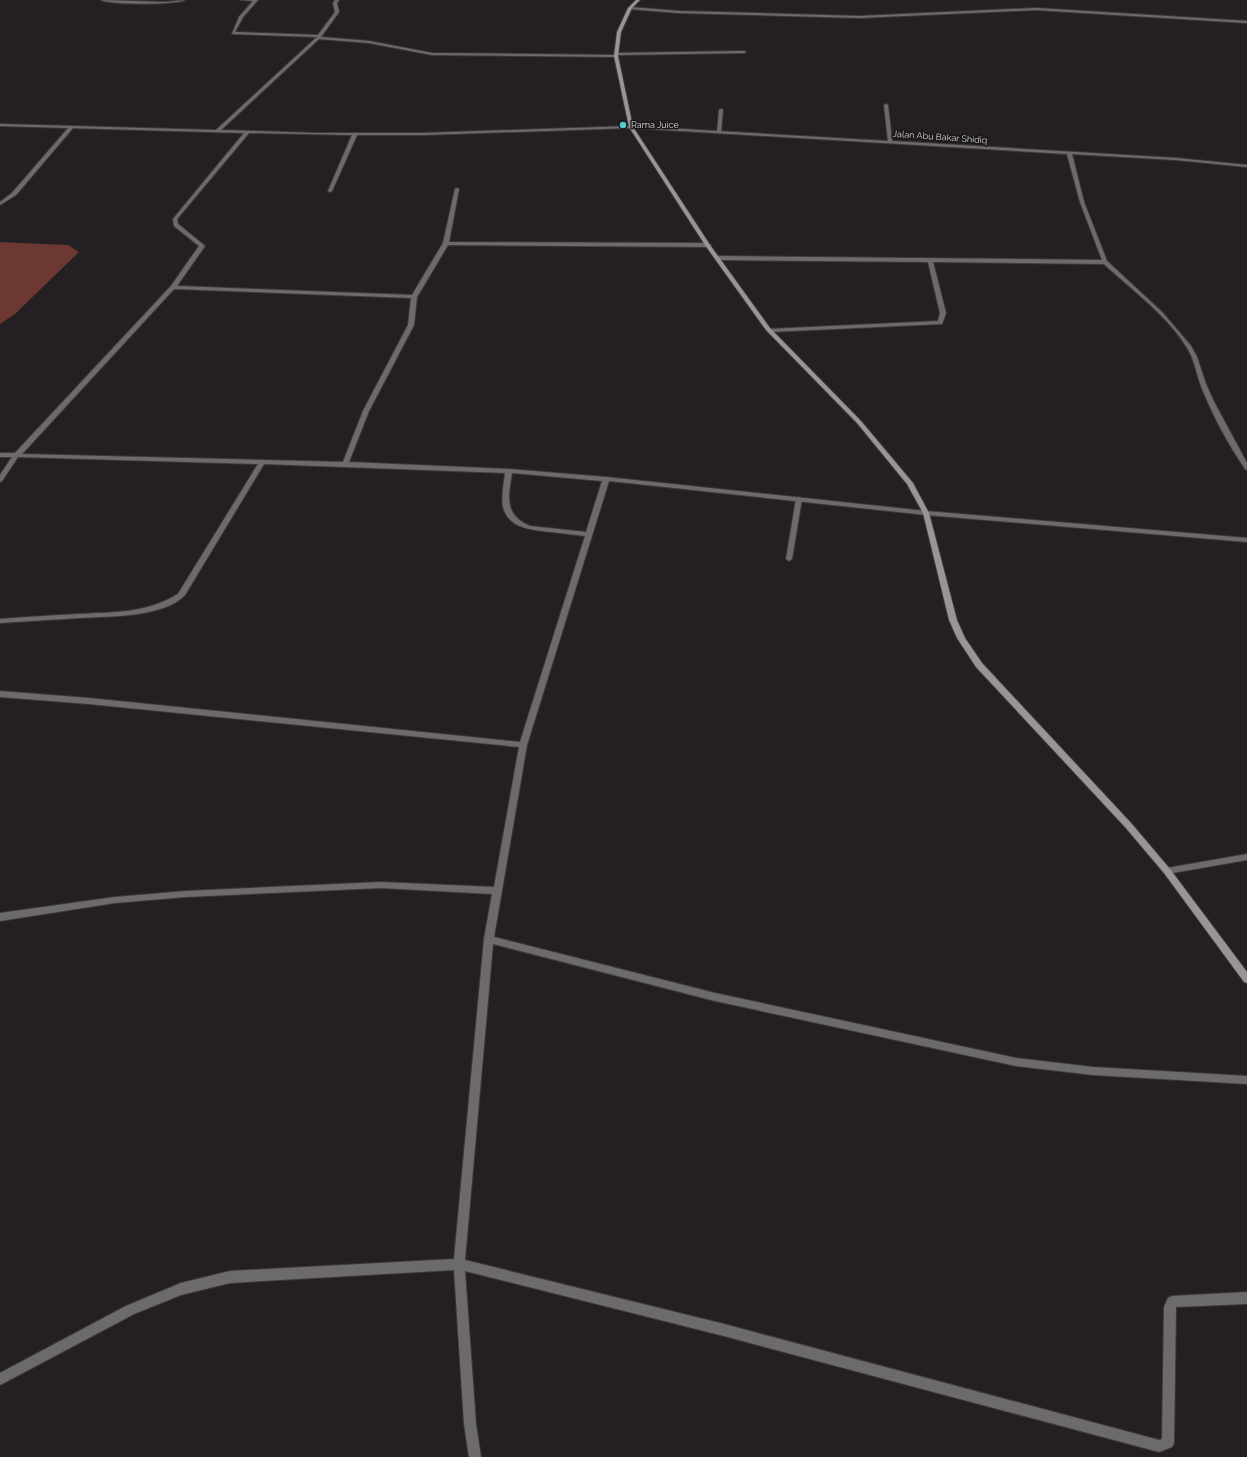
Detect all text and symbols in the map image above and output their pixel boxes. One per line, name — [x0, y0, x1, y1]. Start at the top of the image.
marker: Rama Juice — [618, 120, 628, 130]
place label: Rama Juice — [631, 120, 679, 130]
street label: Jalan Abu Bakar Shidiq — [892, 129, 988, 145]

